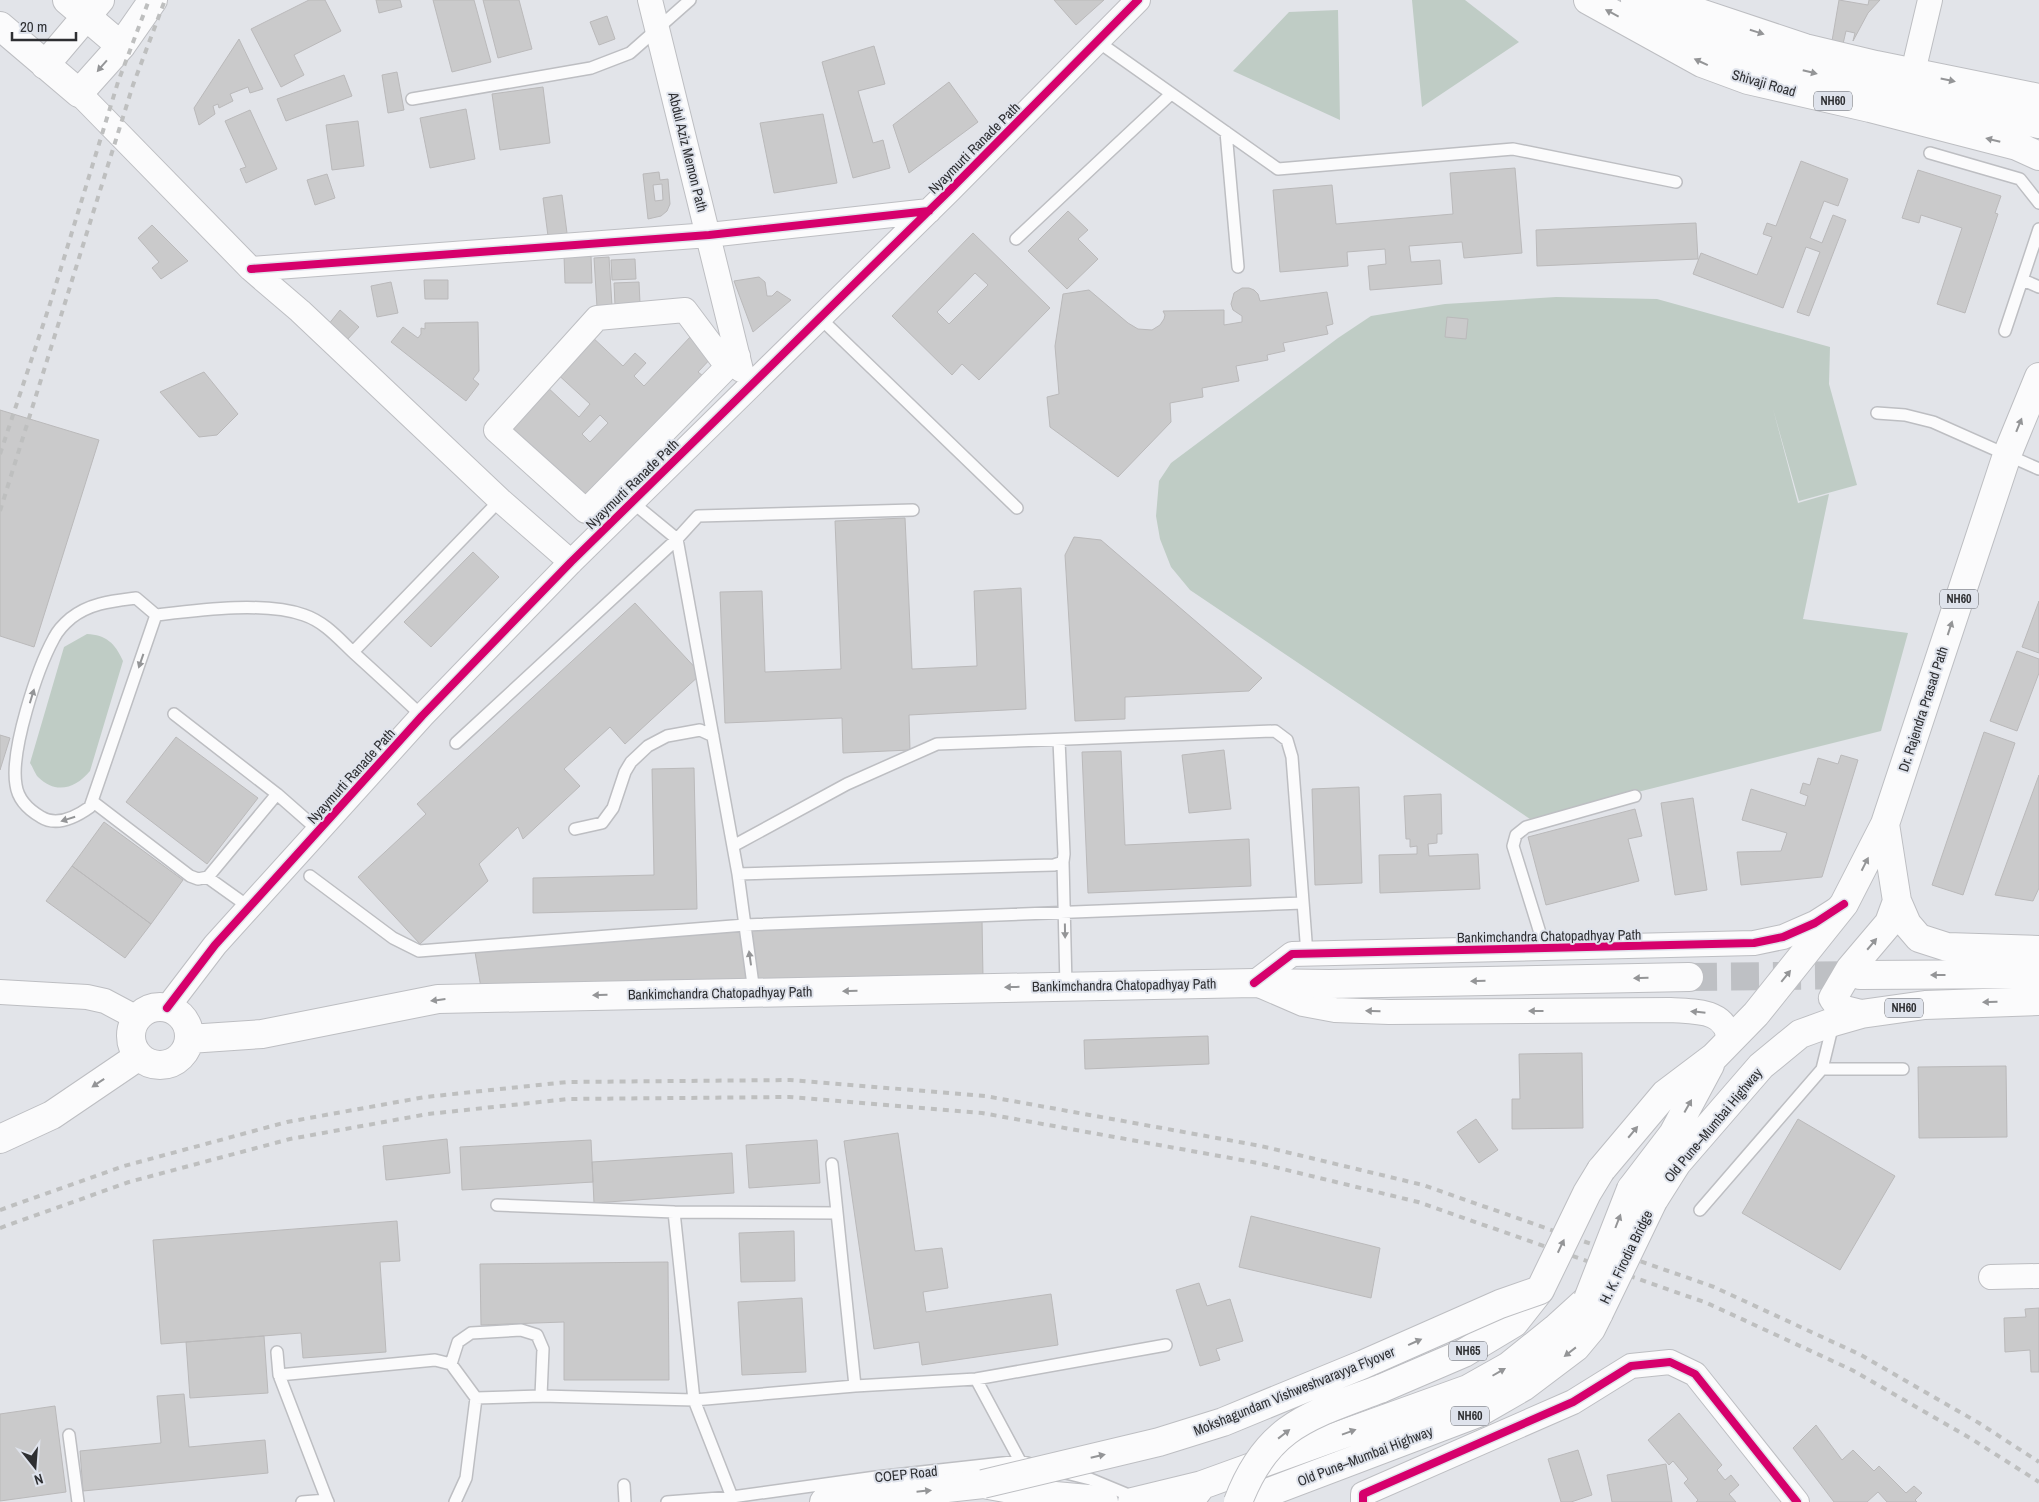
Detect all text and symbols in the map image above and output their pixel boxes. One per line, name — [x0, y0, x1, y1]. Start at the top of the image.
one-way arrow — [1605, 9, 1619, 17]
scale bar — [12, 10, 76, 42]
text: 20 m — [20, 16, 47, 37]
one-way arrow — [1749, 29, 1764, 37]
one-way arrow — [1694, 58, 1708, 66]
one-way arrow — [97, 60, 108, 73]
street label: Shivaji Road — [1730, 65, 1798, 101]
one-way arrow — [1802, 68, 1817, 76]
one-way arrow — [1941, 76, 1957, 84]
street label: Abdul Aziz Memon Path — [664, 89, 712, 214]
road number: NH60 — [1814, 92, 1852, 110]
street label: Nyaymurti Ranade Path — [924, 98, 1024, 198]
one-way arrow — [1985, 136, 2000, 144]
one-way arrow — [2016, 417, 2024, 432]
street label: Nyaymurti Ranade Path — [582, 435, 682, 533]
road number: NH60 — [1940, 590, 1978, 608]
one-way arrow — [1946, 620, 1954, 635]
street label: Dr. Rajendra Prasad Path — [1894, 644, 1952, 774]
one-way arrow — [136, 654, 144, 669]
one-way arrow — [29, 688, 37, 703]
street label: Nyaymurti Ranade Path — [303, 724, 399, 828]
one-way arrow — [60, 815, 75, 823]
one-way arrow — [1861, 857, 1869, 871]
one-way arrow — [1061, 923, 1069, 939]
street label: Bankimchandra Chatopadhyay Path — [1457, 925, 1641, 947]
one-way arrow — [1866, 937, 1877, 950]
one-way arrow — [745, 950, 753, 966]
one-way arrow — [1781, 970, 1792, 983]
one-way arrow — [1930, 971, 1946, 979]
street label: Bankimchandra Chatopadhyay Path — [1032, 974, 1216, 996]
one-way arrow — [1633, 974, 1649, 982]
one-way arrow — [1470, 977, 1486, 985]
street label: Bankimchandra Chatopadhyay Path — [628, 982, 812, 1004]
one-way arrow — [1004, 984, 1020, 992]
one-way arrow — [842, 987, 858, 995]
one-way arrow — [592, 992, 608, 1000]
one-way arrow — [429, 996, 445, 1004]
road number: NH60 — [1885, 998, 1923, 1018]
one-way arrow — [1982, 999, 1998, 1007]
one-way arrow — [1365, 1007, 1381, 1015]
one-way arrow — [1528, 1007, 1544, 1015]
one-way arrow — [1690, 1008, 1706, 1016]
street label: Old Pune–Mumbai Highway — [1660, 1064, 1766, 1186]
one-way arrow — [91, 1079, 105, 1088]
one-way arrow — [1684, 1099, 1692, 1113]
one-way arrow — [1627, 1126, 1638, 1139]
street label: H. K. Firodia Bridge — [1596, 1207, 1656, 1307]
one-way arrow — [1614, 1213, 1622, 1228]
one-way arrow — [1557, 1239, 1565, 1253]
one-way arrow — [1408, 1338, 1422, 1346]
street label: Mokshagundam Vishweshvarayya Flyover — [1191, 1342, 1397, 1440]
road number: NH65 — [1449, 1342, 1487, 1360]
one-way arrow — [1564, 1346, 1577, 1357]
one-way arrow — [1493, 1367, 1506, 1376]
road number: NH60 — [1451, 1406, 1489, 1425]
street label: Old Pune–Mumbai Highway — [1295, 1422, 1435, 1490]
one-way arrow — [1277, 1428, 1290, 1439]
one-way arrow — [1342, 1428, 1357, 1436]
north arrow — [10, 1442, 60, 1492]
one-way arrow — [1090, 1452, 1106, 1460]
street label: COEP Road — [874, 1462, 938, 1486]
text: N — [32, 1470, 45, 1489]
one-way arrow — [916, 1487, 932, 1495]

